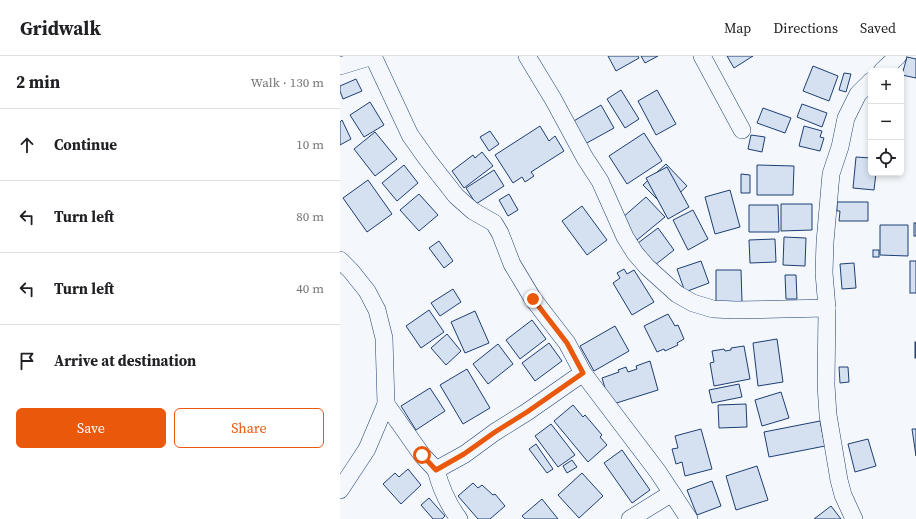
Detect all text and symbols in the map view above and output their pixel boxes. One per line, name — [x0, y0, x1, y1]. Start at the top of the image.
text: Gridwalk — [20, 15, 101, 41]
text: Map — [724, 18, 751, 38]
text: Directions — [773, 18, 838, 38]
text: Saved — [860, 18, 896, 38]
map controls — [868, 68, 904, 176]
button: + — [868, 68, 904, 104]
text: 2 min — [16, 70, 60, 94]
text: Walk · 130 m — [251, 74, 324, 91]
button: − — [868, 104, 904, 140]
icon: ahead — [16, 134, 38, 156]
text: Continue — [54, 134, 117, 155]
text: 10 m — [296, 136, 324, 153]
button: locate — [868, 140, 904, 176]
icon: left — [16, 206, 38, 228]
text: Turn left — [54, 206, 114, 227]
text: 80 m — [296, 208, 324, 225]
icon: left — [16, 278, 38, 300]
text: Turn left — [54, 278, 114, 299]
text: 40 m — [296, 280, 324, 297]
route end — [524, 290, 542, 308]
icon: arrive — [16, 350, 38, 372]
text: Arrive at destination — [54, 350, 196, 371]
button: Save — [16, 408, 166, 448]
button: Share — [174, 408, 324, 448]
route start — [413, 446, 431, 464]

